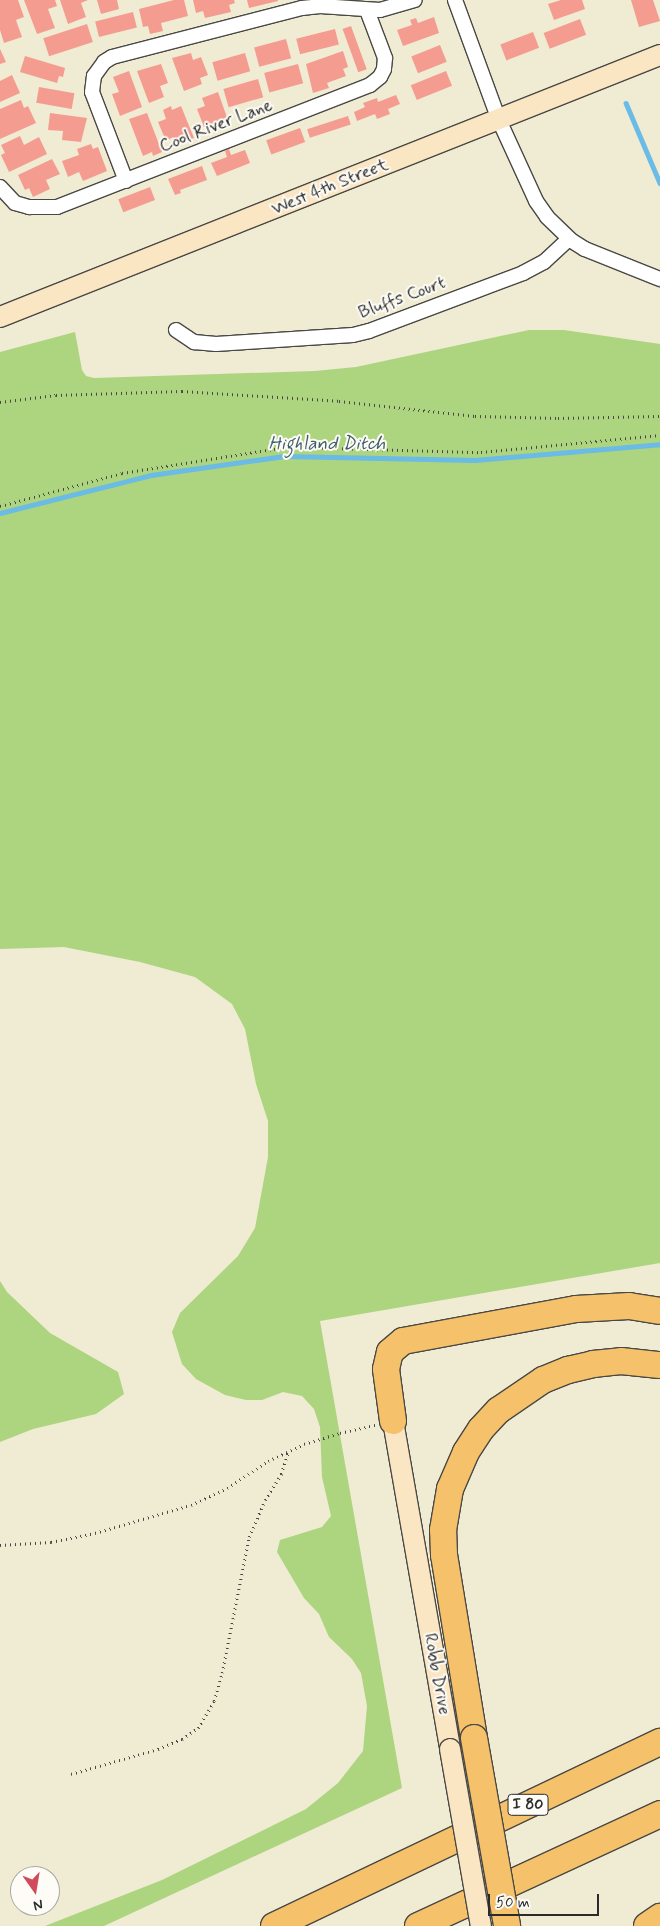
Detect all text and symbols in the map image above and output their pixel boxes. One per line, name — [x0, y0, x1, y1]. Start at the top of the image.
street label: Cool River Lane — [156, 94, 276, 158]
street label: West 4th Street — [269, 154, 391, 220]
street label: Bluffs Court — [354, 272, 450, 324]
water label: Highland Ditch — [269, 433, 385, 455]
street label: Robb Drive — [419, 1631, 455, 1717]
road number: I 80 — [507, 1792, 549, 1818]
north arrow — [10, 1866, 60, 1916]
scale bar — [490, 1884, 601, 1916]
text: 50 m — [496, 1893, 530, 1913]
text: N — [32, 1895, 45, 1914]

